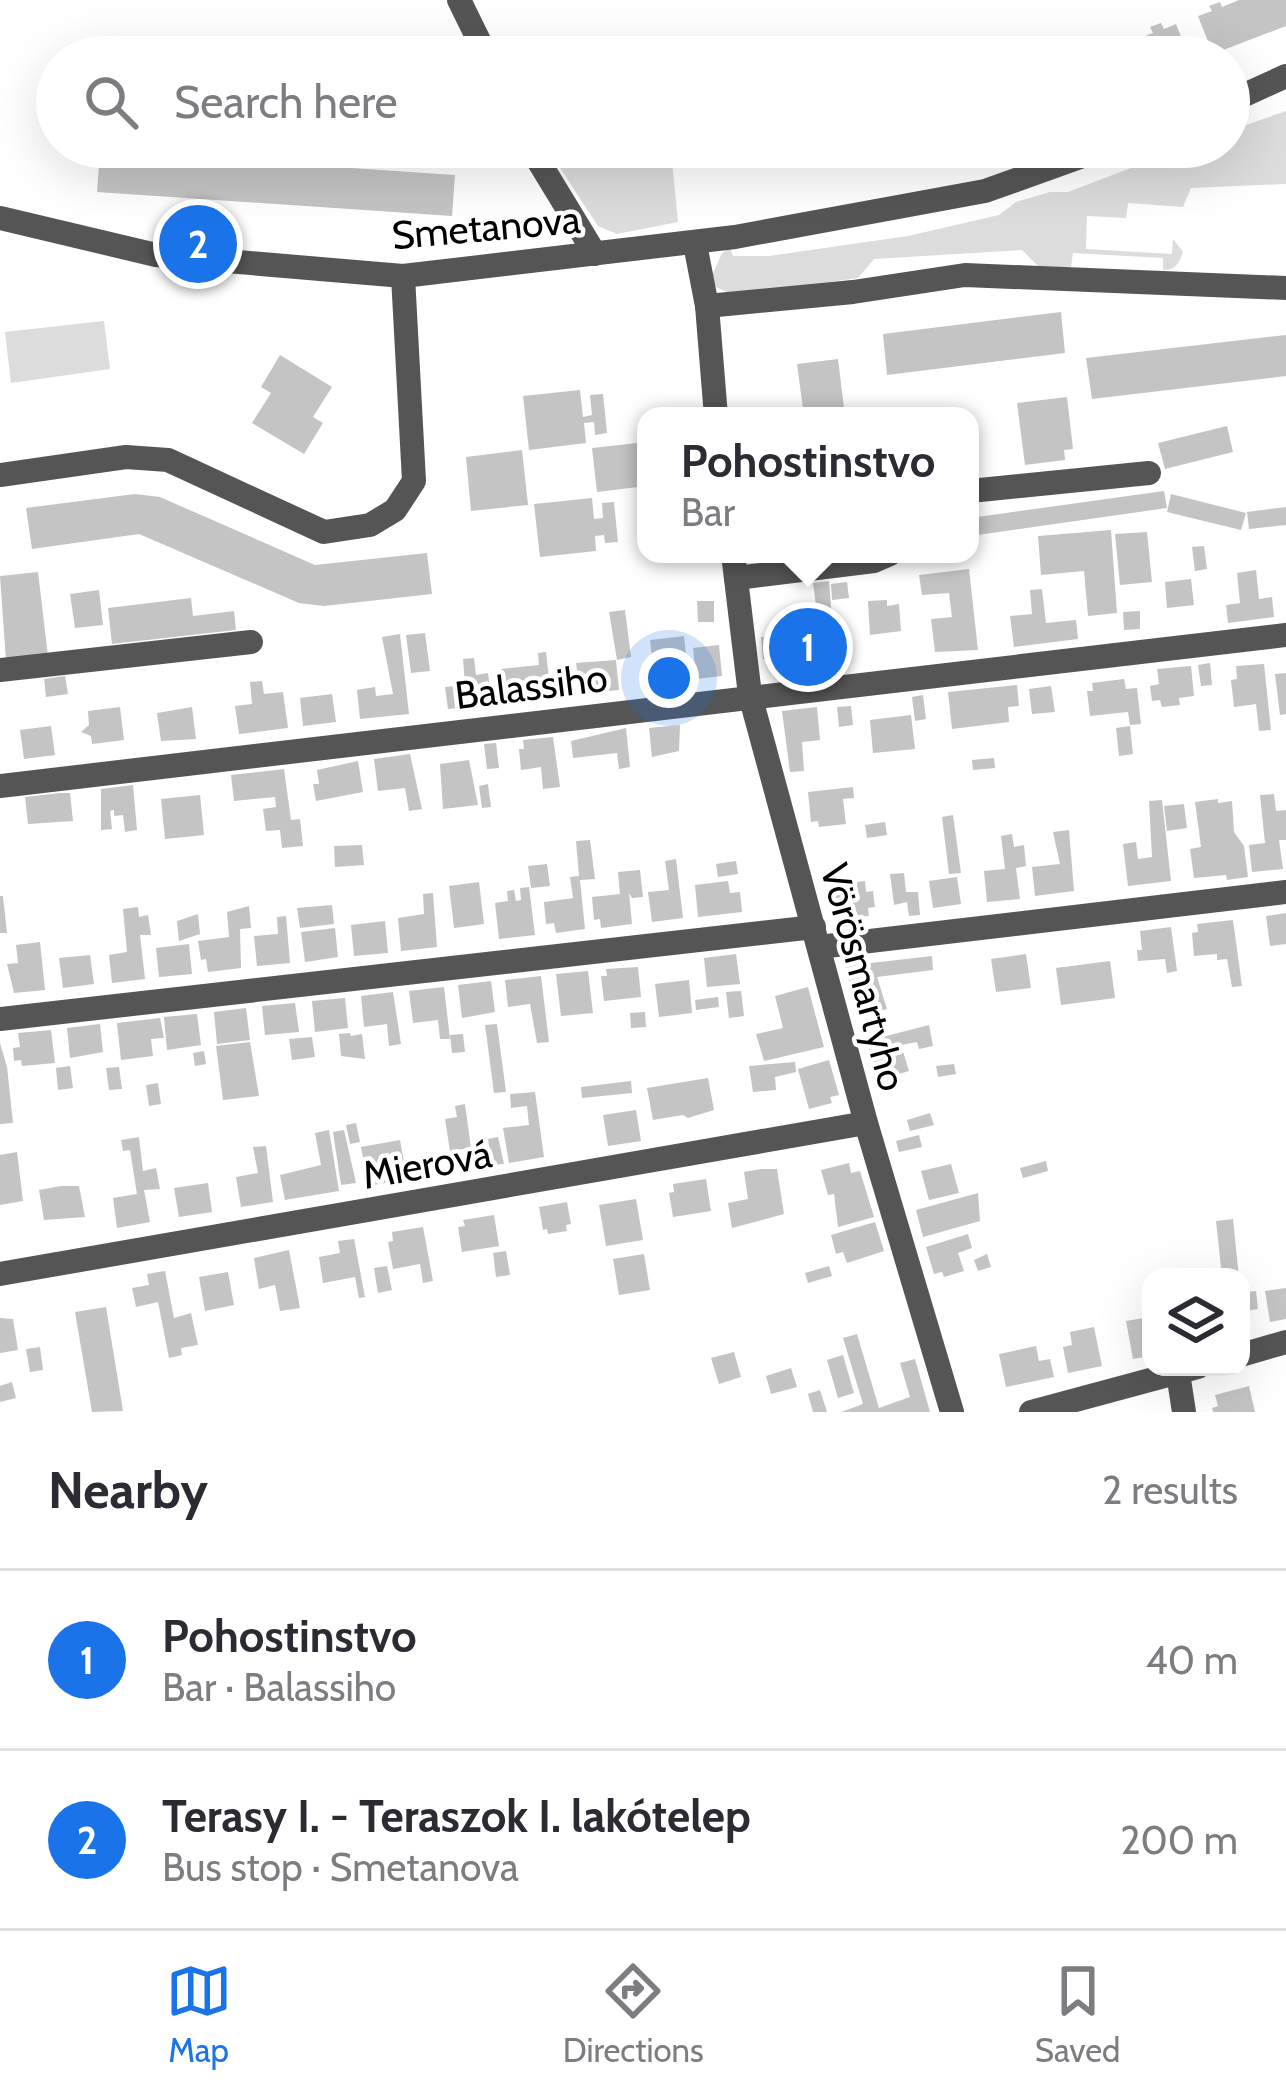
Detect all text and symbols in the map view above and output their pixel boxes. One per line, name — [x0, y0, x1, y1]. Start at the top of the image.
search box — [36, 36, 1250, 168]
icon: search — [78, 69, 144, 135]
text: Search here — [174, 75, 398, 129]
street label: Smetanova — [390, 195, 583, 259]
pin: 2 — [159, 199, 237, 289]
popup — [637, 407, 979, 563]
text: Pohostinstvo — [681, 434, 935, 488]
text: Bar — [681, 488, 735, 536]
pin: 1 — [769, 602, 847, 692]
your location — [639, 648, 699, 708]
street label: Balassiho — [452, 653, 610, 719]
street label: Vörösmartyho — [811, 858, 917, 1096]
street label: Mierová — [359, 1129, 496, 1199]
map controls — [1142, 1268, 1250, 1376]
button: layers — [1142, 1268, 1250, 1376]
text: Nearby — [48, 1459, 208, 1521]
text: 2 results — [1102, 1466, 1238, 1514]
text: Pohostinstvo — [162, 1609, 417, 1663]
text: 1 — [80, 1636, 94, 1684]
text: 40 m — [1145, 1636, 1238, 1684]
text: Bar · Balassiho — [162, 1663, 396, 1711]
text: Terasy I. - Teraszok I. lakótelep — [162, 1789, 751, 1843]
text: 2 — [77, 1816, 97, 1864]
text: 200 m — [1120, 1816, 1238, 1864]
text: Bus stop · Smetanova — [162, 1843, 519, 1891]
tab: Map — [166, 1958, 232, 2070]
tab: Directions — [563, 1958, 704, 2070]
tab: Saved — [1035, 1958, 1120, 2070]

